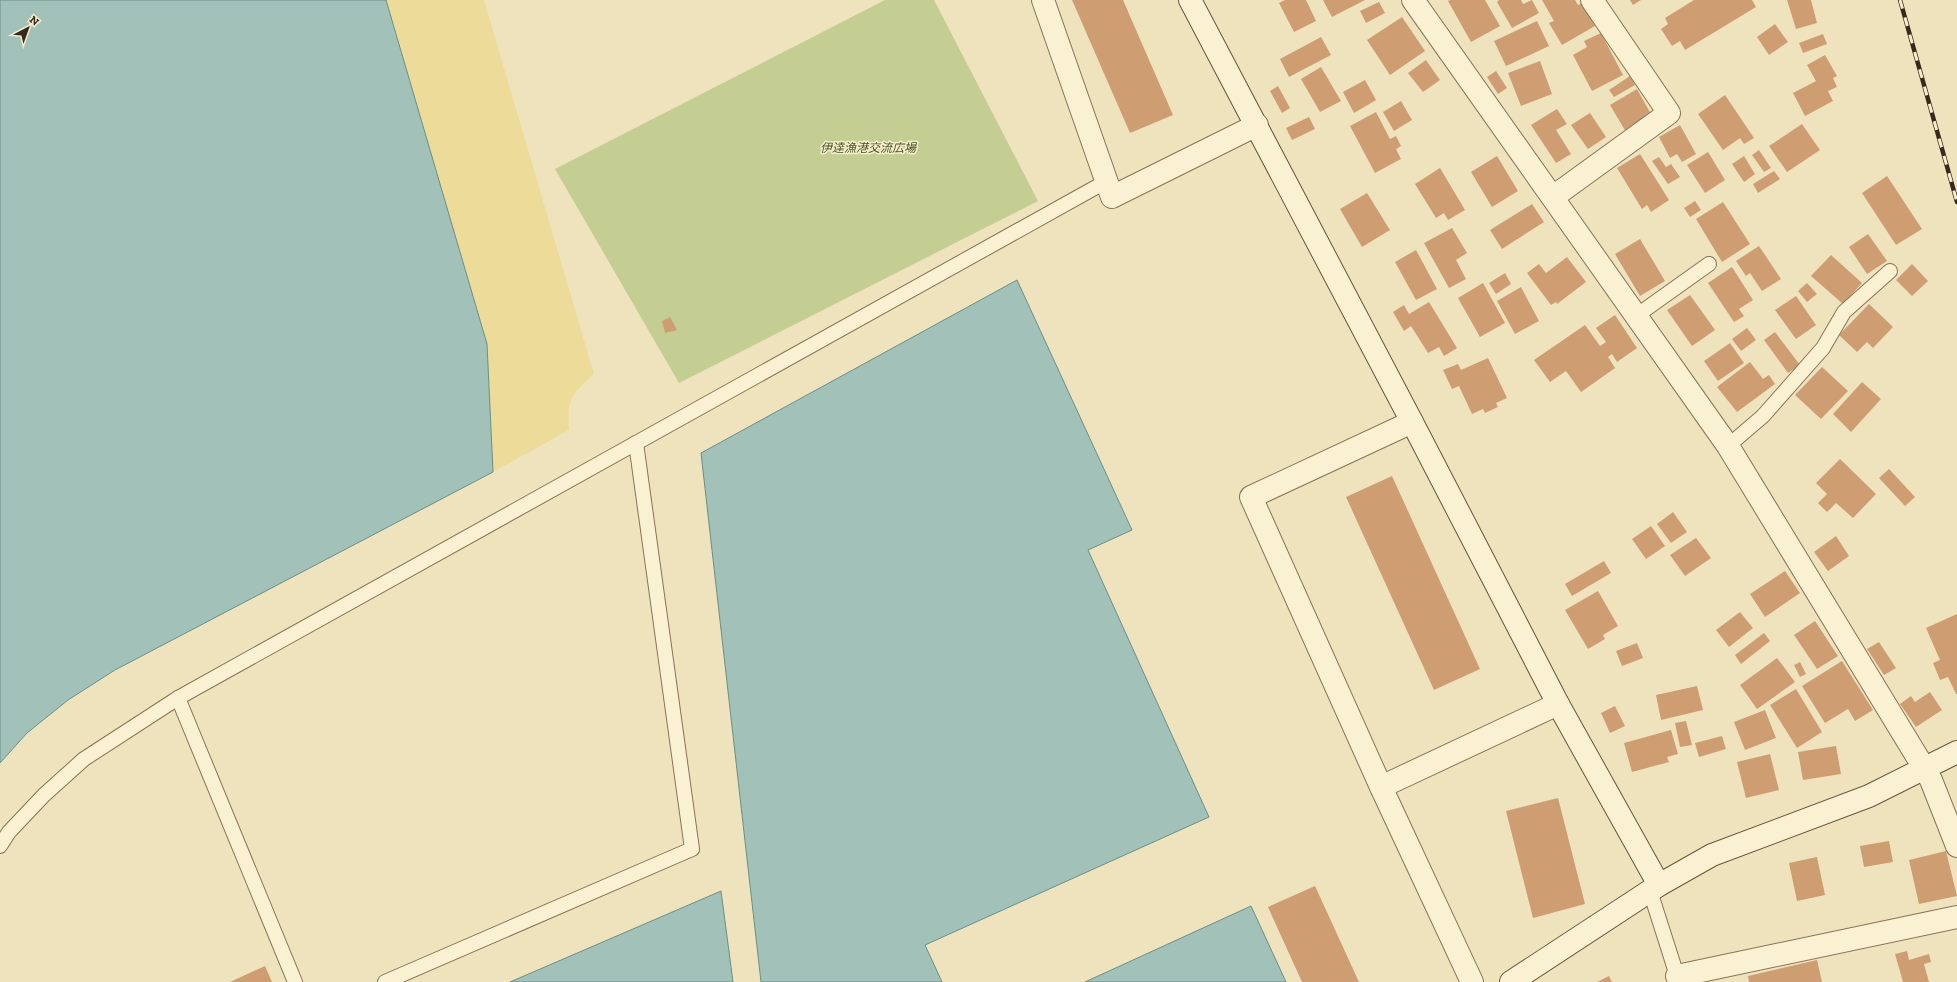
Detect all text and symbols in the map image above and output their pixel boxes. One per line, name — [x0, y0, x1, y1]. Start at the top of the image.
north arrow — [8, 8, 48, 48]
text: N — [27, 13, 42, 29]
park label: 伊達漁港交流広場 — [820, 141, 918, 155]

